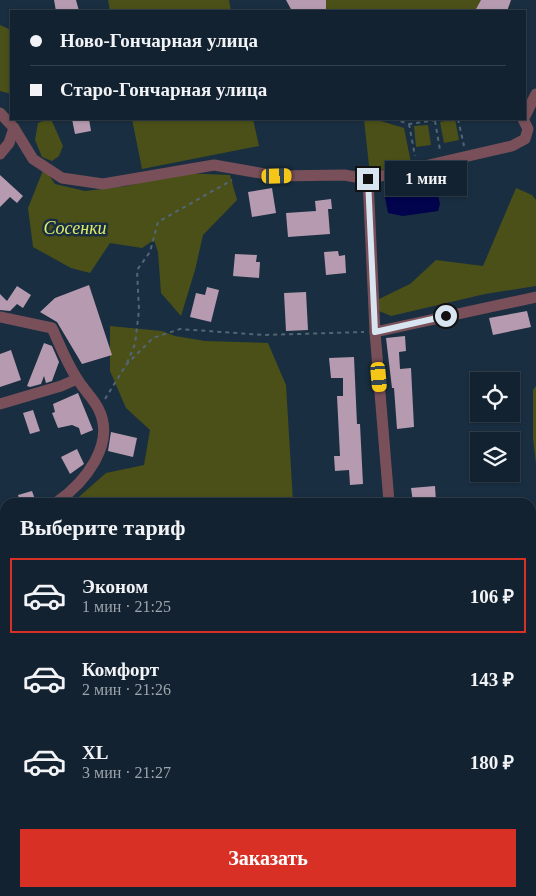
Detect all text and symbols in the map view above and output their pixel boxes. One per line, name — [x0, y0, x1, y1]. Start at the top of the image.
text: Ново-Гончарная улица — [60, 30, 258, 51]
text: Старо-Гончарная улица — [60, 79, 267, 100]
callout: 1 мин — [386, 162, 468, 196]
car — [261, 168, 292, 184]
route end — [357, 168, 379, 190]
text: 1 мин — [405, 170, 447, 187]
park label: Сосенки — [43, 218, 107, 238]
route start — [435, 305, 457, 327]
car — [370, 361, 387, 393]
map controls — [470, 372, 520, 482]
button: locate — [470, 372, 520, 422]
button: layers — [470, 432, 520, 482]
text: Выберите тариф — [20, 515, 186, 540]
icon: car — [22, 573, 67, 618]
text: Эконом — [82, 576, 148, 597]
text: 106 ₽ — [470, 586, 514, 607]
text: 1 мин · 21:25 — [82, 598, 171, 615]
icon: car — [22, 656, 67, 701]
text: Комфорт — [82, 659, 159, 680]
text: 143 ₽ — [470, 669, 514, 690]
text: 2 мин · 21:26 — [82, 681, 171, 698]
icon: car — [22, 739, 67, 784]
text: XL — [82, 742, 108, 763]
text: 180 ₽ — [470, 752, 514, 773]
text: 3 мин · 21:27 — [82, 764, 171, 781]
button: Заказать — [20, 829, 516, 887]

